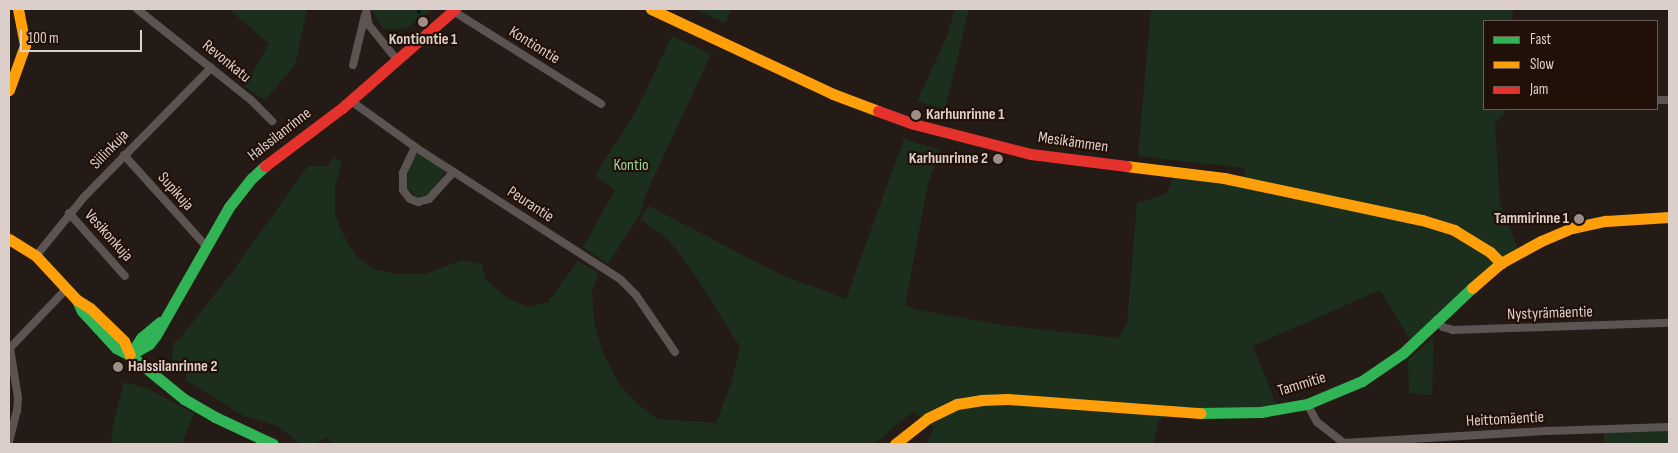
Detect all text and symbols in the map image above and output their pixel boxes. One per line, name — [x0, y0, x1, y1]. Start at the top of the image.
marker: Kontiontie 1 — [417, 16, 429, 28]
scale bar — [22, 20, 145, 52]
legend — [1483, 20, 1658, 110]
street label: Kontiontie — [505, 23, 563, 69]
text: 100 m — [28, 29, 59, 48]
place label: Kontiontie 1 — [389, 30, 457, 50]
text: Fast — [1530, 30, 1551, 49]
street label: Revonkatu — [198, 37, 254, 87]
text: Slow — [1530, 55, 1554, 74]
text: Jam — [1530, 80, 1548, 99]
street label: Halssilanrinne — [244, 104, 316, 166]
place label: Karhunrinne 1 — [926, 105, 1004, 125]
marker: Karhunrinne 1 — [910, 109, 922, 121]
street label: Siilinkuja — [87, 126, 133, 174]
street label: Mesikämmen — [1037, 129, 1109, 157]
place label: Karhunrinne 2 — [909, 149, 988, 169]
marker: Karhunrinne 2 — [992, 153, 1004, 165]
park label: Kontio — [613, 156, 649, 176]
street label: Supikuja — [153, 169, 197, 215]
street label: Peurantie — [503, 183, 557, 227]
street label: Vesikonkuja — [80, 206, 136, 266]
place label: Tammirinne 1 — [1494, 209, 1569, 229]
marker: Tammirinne 1 — [1573, 213, 1585, 225]
street label: Nystyrämäentie — [1507, 303, 1593, 325]
place label: Halssilanrinne 2 — [128, 357, 217, 377]
marker: Halssilanrinne 2 — [112, 361, 124, 373]
street label: Tammitie — [1276, 369, 1328, 401]
street label: Heittomäentie — [1466, 408, 1544, 432]

